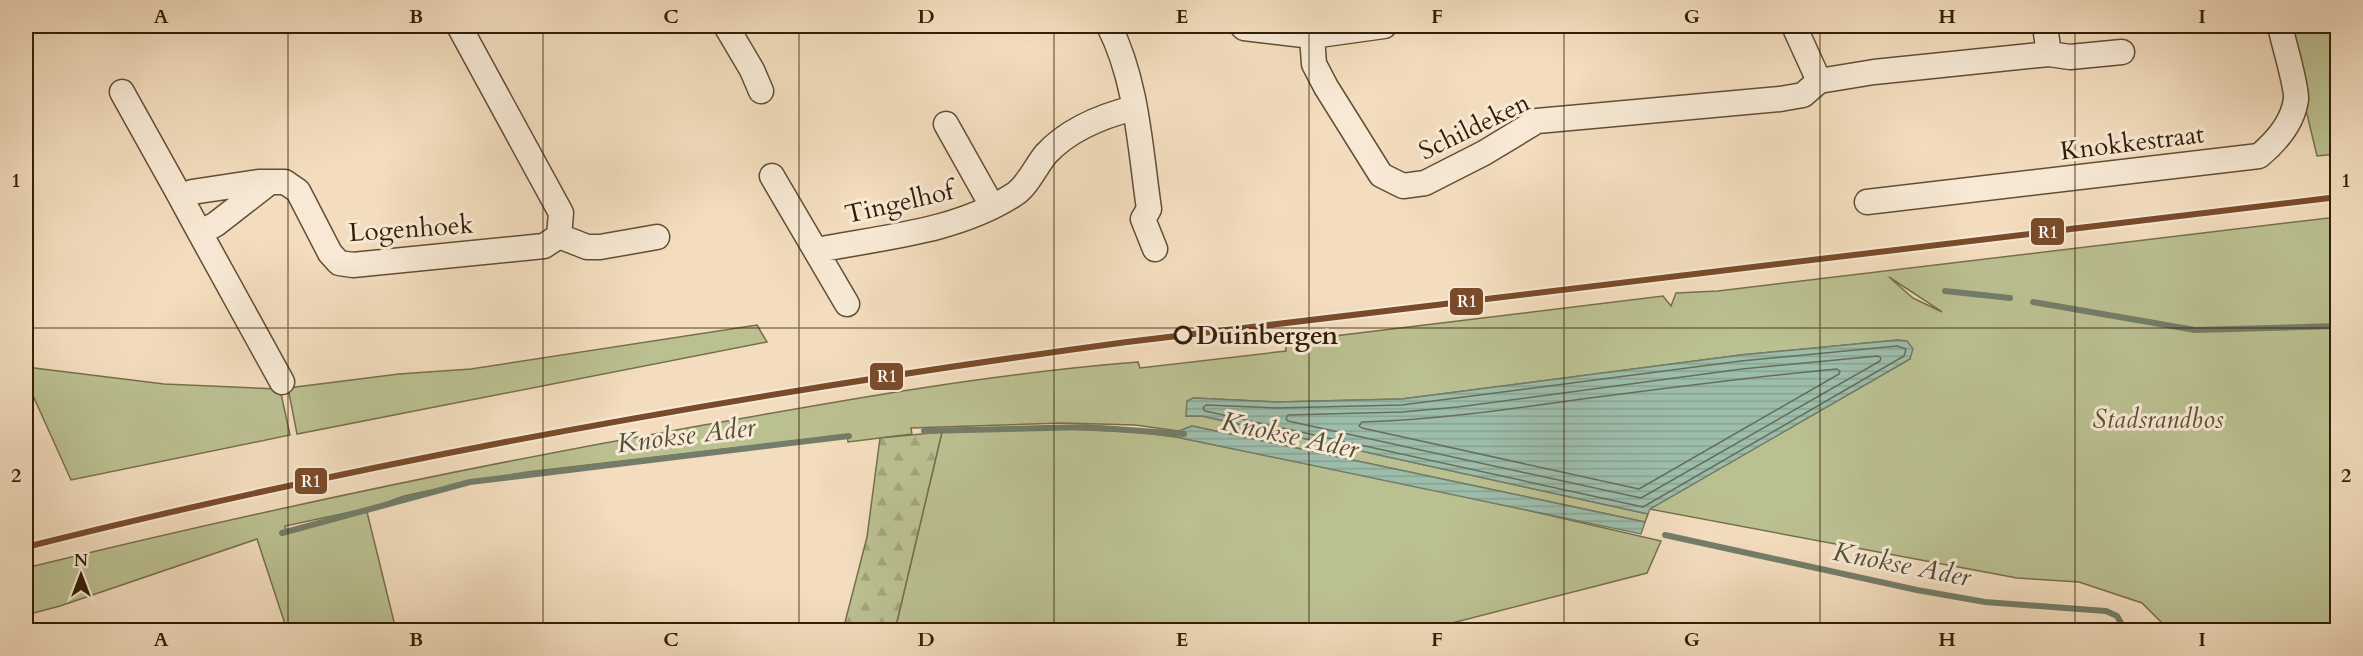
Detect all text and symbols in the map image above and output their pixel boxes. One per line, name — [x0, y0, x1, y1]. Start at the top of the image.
text: A — [153, 3, 169, 30]
text: B — [409, 3, 423, 30]
text: C — [663, 3, 679, 30]
text: D — [917, 3, 935, 30]
text: E — [1176, 3, 1188, 30]
text: F — [1431, 3, 1443, 30]
text: G — [1684, 3, 1700, 30]
text: H — [1938, 3, 1956, 30]
text: I — [2198, 3, 2206, 30]
street label: Schildeken — [1413, 84, 1536, 168]
street label: Knokkestraat — [2058, 116, 2206, 169]
text: 1 — [11, 167, 21, 194]
text: 1 — [2341, 167, 2351, 194]
street label: Tingelhof — [841, 172, 961, 232]
street label: Logenhoek — [347, 207, 475, 250]
line badge: R1 — [2030, 217, 2065, 246]
text: R1 — [2038, 222, 2058, 244]
line badge: R1 — [1449, 287, 1484, 316]
text: R1 — [1457, 291, 1477, 313]
place label: Duinbergen — [1196, 318, 1339, 353]
marker: Duinbergen — [1174, 326, 1192, 344]
line badge: R1 — [869, 362, 904, 391]
text: R1 — [877, 366, 897, 388]
park label: Stadsrandbos — [2092, 402, 2224, 437]
water label: Knokse Ader — [1218, 403, 1363, 468]
water label: Knokse Ader — [615, 408, 759, 462]
text: 2 — [11, 462, 21, 489]
text: 2 — [2341, 462, 2351, 489]
line badge: R1 — [294, 467, 328, 495]
text: R1 — [301, 471, 321, 493]
water label: Knokse Ader — [1830, 533, 1975, 596]
north arrow — [51, 545, 111, 605]
text: N — [74, 550, 88, 572]
text: A — [153, 626, 169, 653]
text: B — [409, 626, 423, 653]
text: C — [663, 626, 679, 653]
text: D — [917, 626, 935, 653]
text: E — [1176, 626, 1188, 653]
text: F — [1431, 626, 1443, 653]
text: G — [1684, 626, 1700, 653]
text: H — [1938, 626, 1956, 653]
text: I — [2198, 626, 2206, 653]

